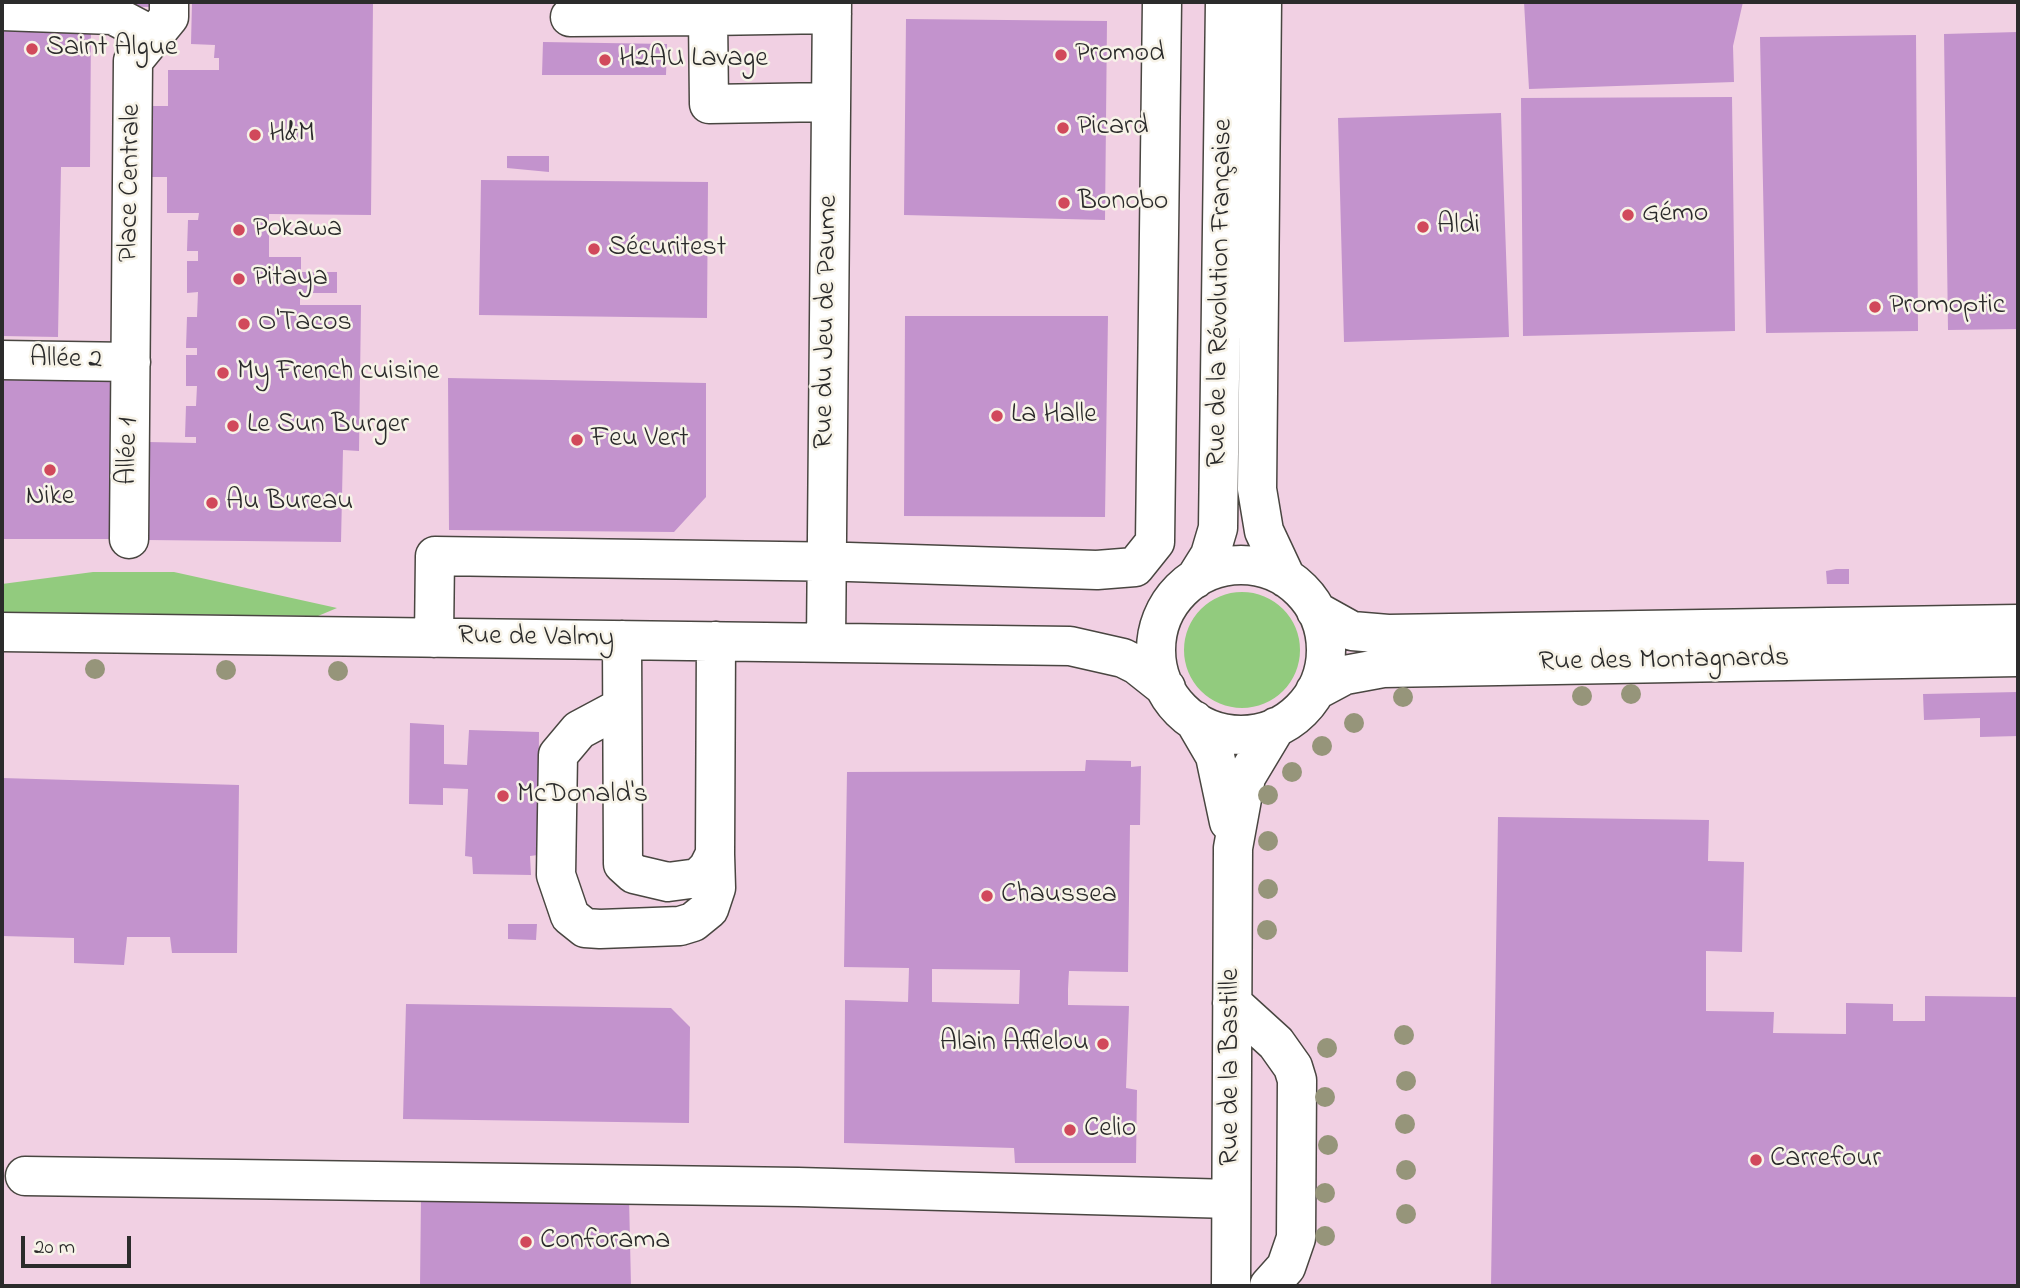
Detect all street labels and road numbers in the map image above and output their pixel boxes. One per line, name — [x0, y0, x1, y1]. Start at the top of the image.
street label: Place Centrale — [114, 103, 150, 263]
street label: Rue de la Révolution Française — [1202, 118, 1242, 468]
street label: Rue du Jeu de Paume — [809, 195, 847, 449]
street label: Allée 2 — [29, 344, 103, 378]
street label: Allée 1 — [113, 417, 147, 485]
street label: Rue de Valmy — [457, 621, 615, 657]
street label: Rue des Montagnards — [1538, 643, 1790, 681]
street label: Rue de la Bastille — [1215, 968, 1249, 1166]

